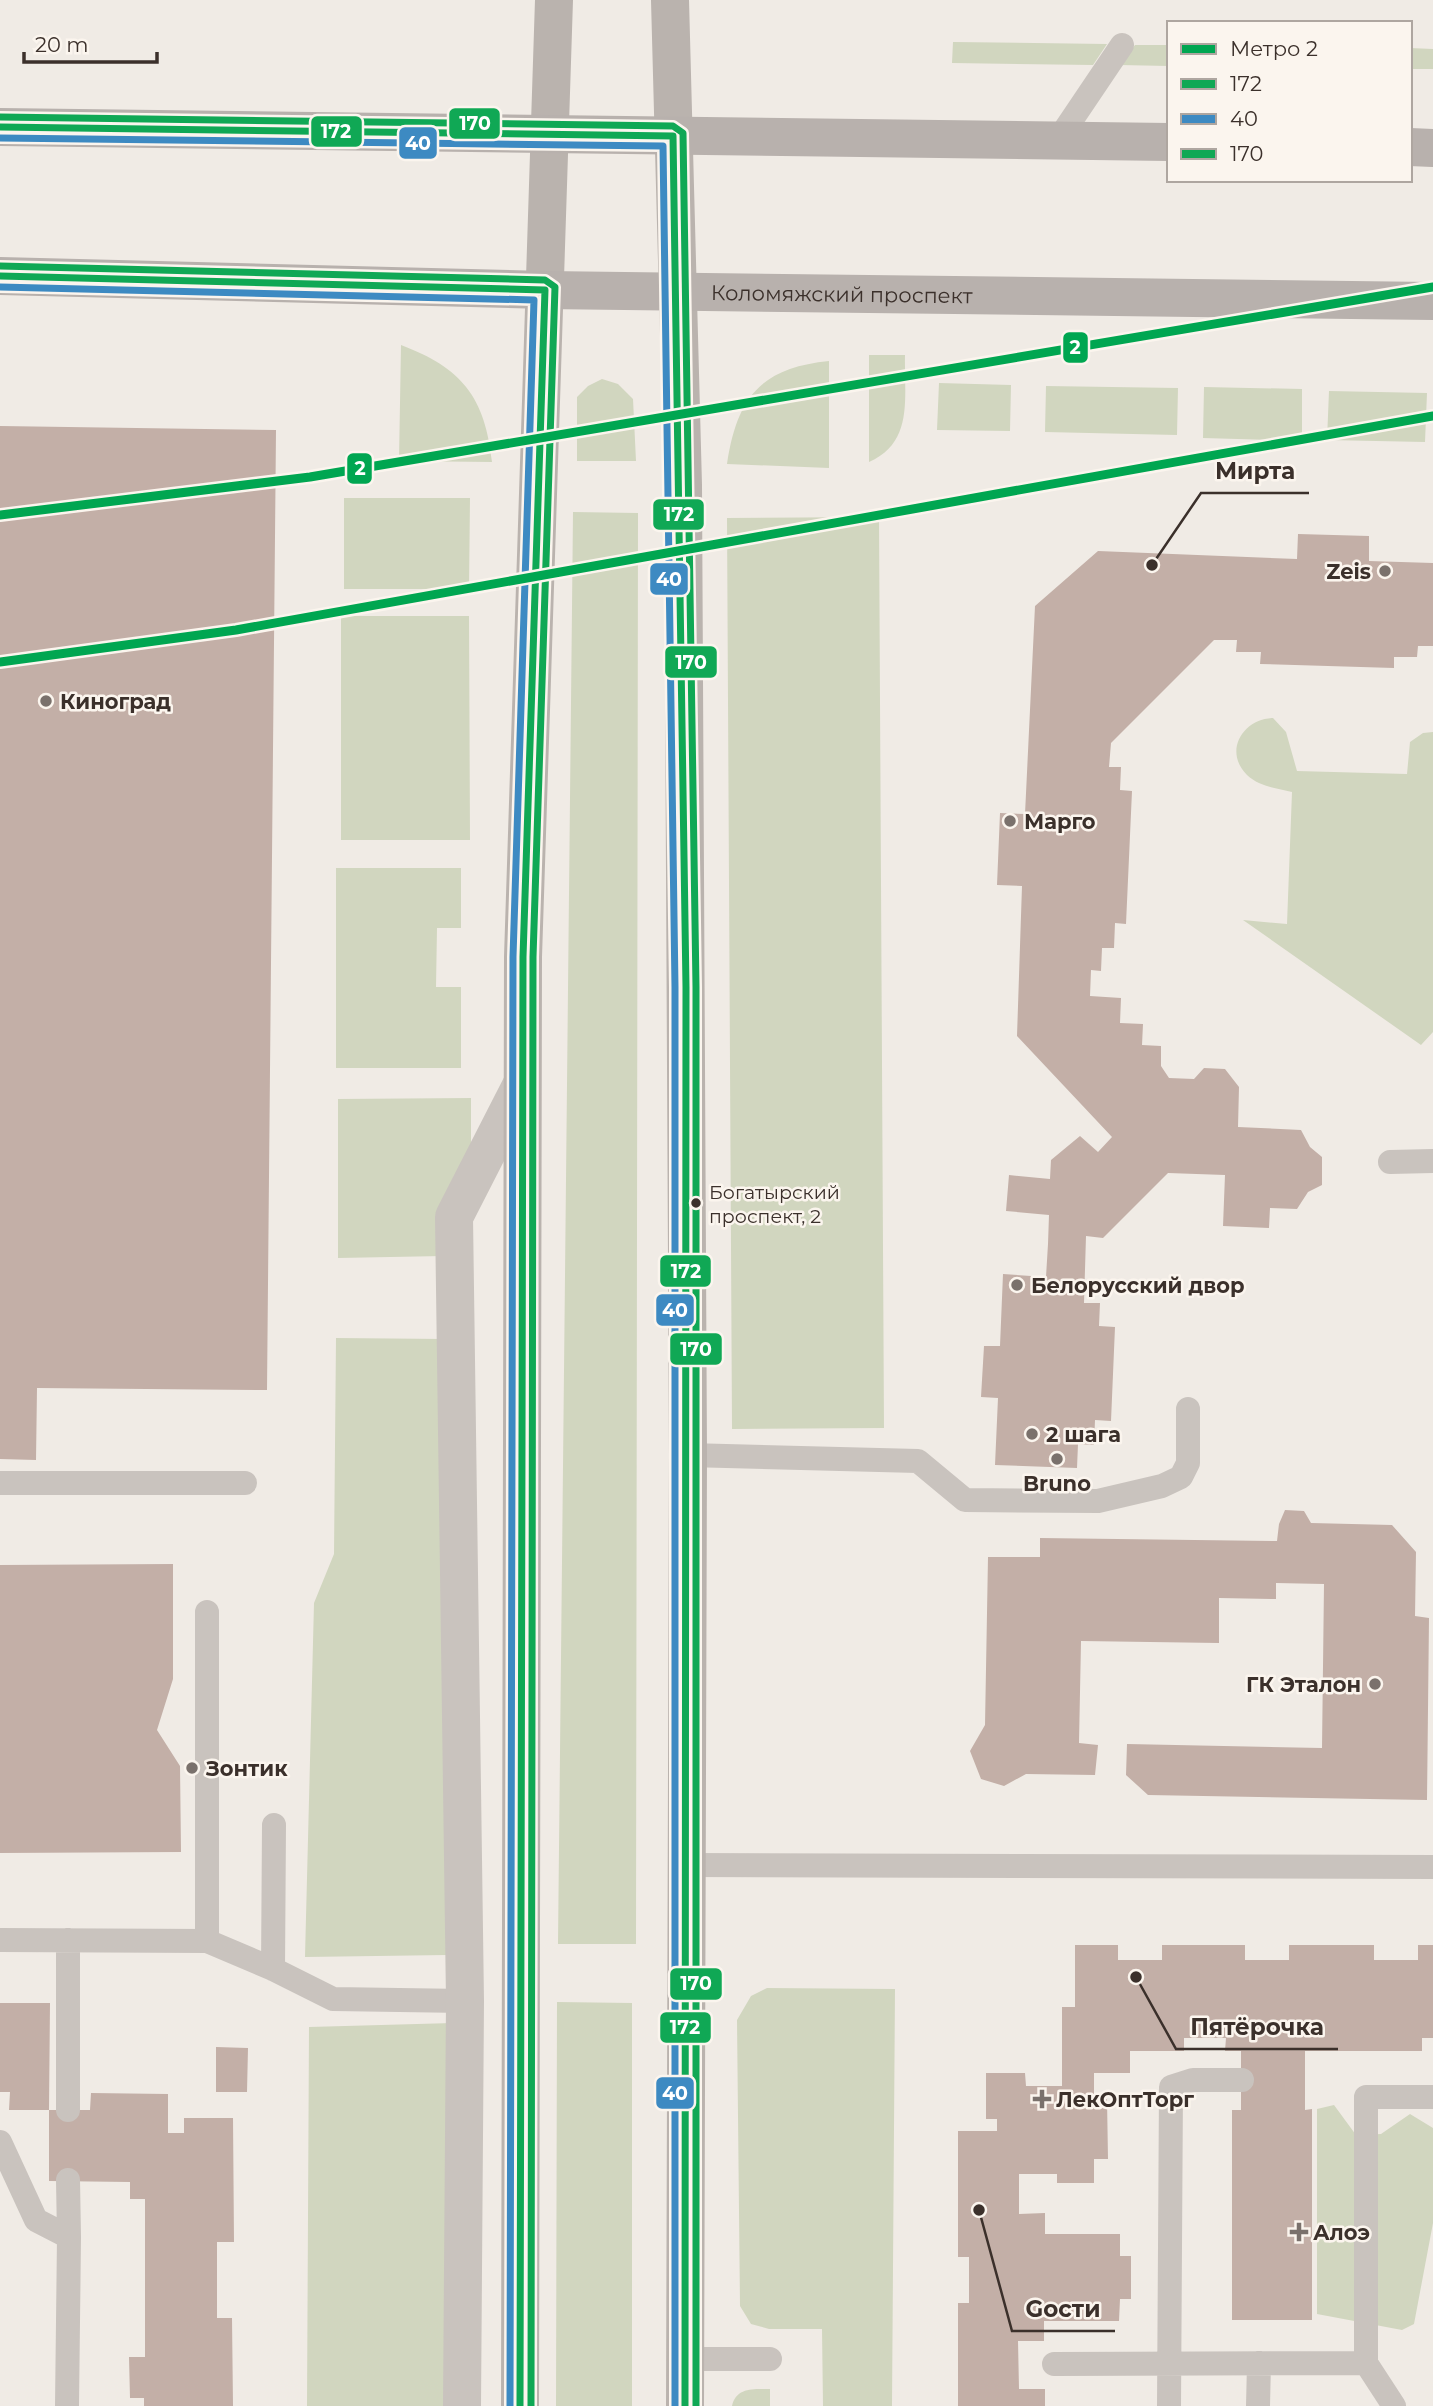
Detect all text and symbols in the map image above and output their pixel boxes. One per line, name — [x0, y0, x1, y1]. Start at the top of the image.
scale bar — [24, 21, 158, 65]
legend — [1167, 21, 1412, 182]
text: 20 m — [35, 32, 89, 57]
text: Метро 2 — [1230, 36, 1318, 61]
text: 172 — [1230, 71, 1262, 96]
text: 40 — [1230, 106, 1258, 131]
line badge: 170 — [448, 107, 501, 140]
text: 170 — [459, 112, 491, 135]
line badge: 172 — [310, 115, 363, 148]
text: 172 — [321, 120, 351, 143]
line badge: 40 — [398, 126, 438, 160]
text: 40 — [405, 132, 431, 155]
text: 170 — [1230, 141, 1263, 166]
street label: Коломяжский проспект — [711, 280, 973, 308]
line badge: 2 — [1062, 331, 1089, 364]
text: 2 — [1069, 336, 1081, 359]
callout: Мирта — [1201, 449, 1309, 493]
line badge: 2 — [346, 452, 373, 485]
text: 2 — [354, 457, 366, 480]
text: Мирта — [1215, 457, 1295, 485]
line badge: 172 — [652, 498, 705, 531]
text: 172 — [664, 503, 694, 526]
place label: Zeis — [1326, 559, 1371, 584]
line badge: 40 — [649, 562, 689, 596]
marker: Zeis — [1377, 563, 1393, 579]
text: 40 — [656, 568, 682, 591]
line badge: 170 — [664, 645, 718, 679]
text: 170 — [675, 651, 707, 674]
place label: Киноград — [60, 689, 171, 714]
marker: Киноград — [38, 693, 54, 709]
place label: Марго — [1024, 809, 1096, 834]
marker: Марго — [1002, 813, 1018, 829]
place label: Богатырский проспект, 2 — [709, 1181, 840, 1228]
marker: Богатырский проспект, 2 — [689, 1196, 703, 1210]
line badge: 172 — [659, 1254, 712, 1288]
text: 172 — [671, 1260, 701, 1283]
place label: Белорусский двор — [1031, 1273, 1245, 1298]
marker: Белорусский двор — [1009, 1277, 1025, 1293]
line badge: 40 — [655, 1293, 695, 1327]
text: 40 — [662, 1299, 688, 1322]
line badge: 170 — [669, 1332, 723, 1366]
text: 170 — [680, 1338, 712, 1361]
place label: 2 шага — [1046, 1422, 1121, 1447]
marker: 2 шага — [1024, 1426, 1040, 1442]
marker: Bruno — [1049, 1451, 1065, 1467]
place label: Bruno — [1023, 1471, 1091, 1496]
place label: ГК Эталон — [1246, 1672, 1361, 1697]
marker: ГК Эталон — [1367, 1676, 1383, 1692]
place label: Зонтик — [205, 1756, 288, 1781]
marker: Зонтик — [184, 1760, 200, 1776]
line badge: 170 — [669, 1967, 723, 2001]
text: 170 — [680, 1972, 712, 1995]
callout: Пятёрочка — [1176, 2005, 1338, 2049]
line badge: 172 — [659, 2011, 712, 2044]
text: Пятёрочка — [1190, 2013, 1324, 2041]
text: 172 — [670, 2016, 700, 2039]
line badge: 40 — [655, 2076, 695, 2110]
text: 40 — [662, 2082, 688, 2105]
place label: ЛекОптТорг — [1056, 2087, 1194, 2112]
marker: ЛекОптТорг — [1034, 2091, 1050, 2107]
place label: Алоэ — [1313, 2220, 1370, 2245]
marker: Алоэ — [1291, 2224, 1307, 2240]
callout: Gости — [1012, 2287, 1115, 2331]
text: Gости — [1026, 2295, 1101, 2323]

